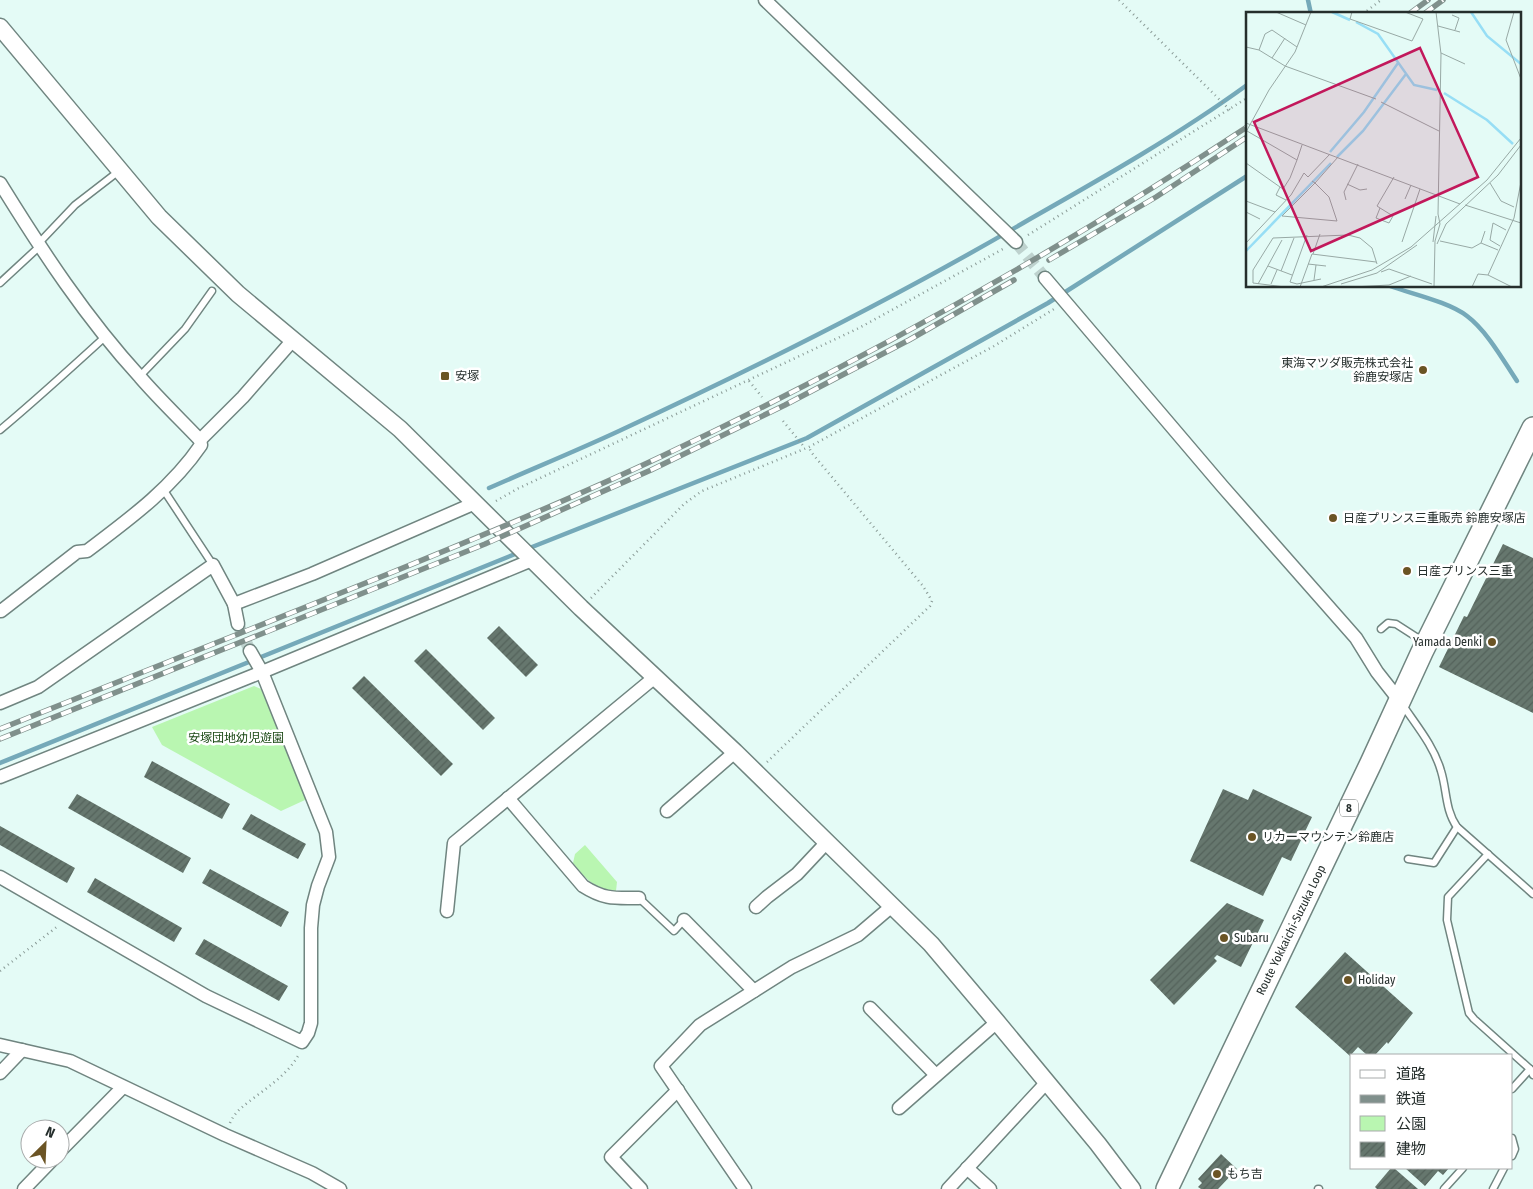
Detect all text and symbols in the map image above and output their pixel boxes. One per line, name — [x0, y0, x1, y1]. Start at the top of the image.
inset map — [1246, 12, 1520, 288]
place label: 東海マツダ販売株式会社 鈴鹿安塚店 — [1281, 356, 1413, 384]
marker: 東海マツダ販売株式会社 鈴鹿安塚店 — [1417, 364, 1429, 376]
place label: 安塚 — [455, 369, 479, 383]
marker: 安塚 — [439, 370, 451, 382]
place label: 日産プリンス三重販売 鈴鹿安塚店 — [1343, 511, 1526, 525]
marker: 日産プリンス三重販売 鈴鹿安塚店 — [1327, 512, 1339, 524]
place label: 日産プリンス三重 — [1417, 564, 1513, 578]
marker: 日産プリンス三重 — [1401, 565, 1413, 577]
place label: Yamada Denki — [1413, 635, 1482, 649]
marker: Yamada Denki — [1486, 636, 1498, 648]
park label: 安塚団地幼児遊園 — [188, 731, 284, 745]
road number: 8 — [1340, 800, 1358, 816]
place label: リカーマウンテン鈴鹿店 — [1262, 830, 1394, 844]
marker: リカーマウンテン鈴鹿店 — [1246, 831, 1258, 843]
street label: Route Yokkaichi-Suzuka Loop — [1253, 863, 1329, 997]
place label: Subaru — [1234, 931, 1269, 945]
marker: Subaru — [1218, 932, 1230, 944]
place label: Holiday — [1358, 973, 1396, 987]
marker: Holiday — [1342, 974, 1354, 986]
legend — [1350, 1054, 1513, 1169]
text: 道路 — [1396, 1065, 1426, 1083]
text: 鉄道 — [1396, 1090, 1426, 1108]
text: 公園 — [1396, 1115, 1426, 1133]
north arrow — [20, 1119, 70, 1169]
text: N — [43, 1123, 57, 1142]
text: 建物 — [1396, 1140, 1426, 1158]
place label: もち吉 — [1227, 1167, 1263, 1181]
marker: もち吉 — [1211, 1168, 1223, 1180]

